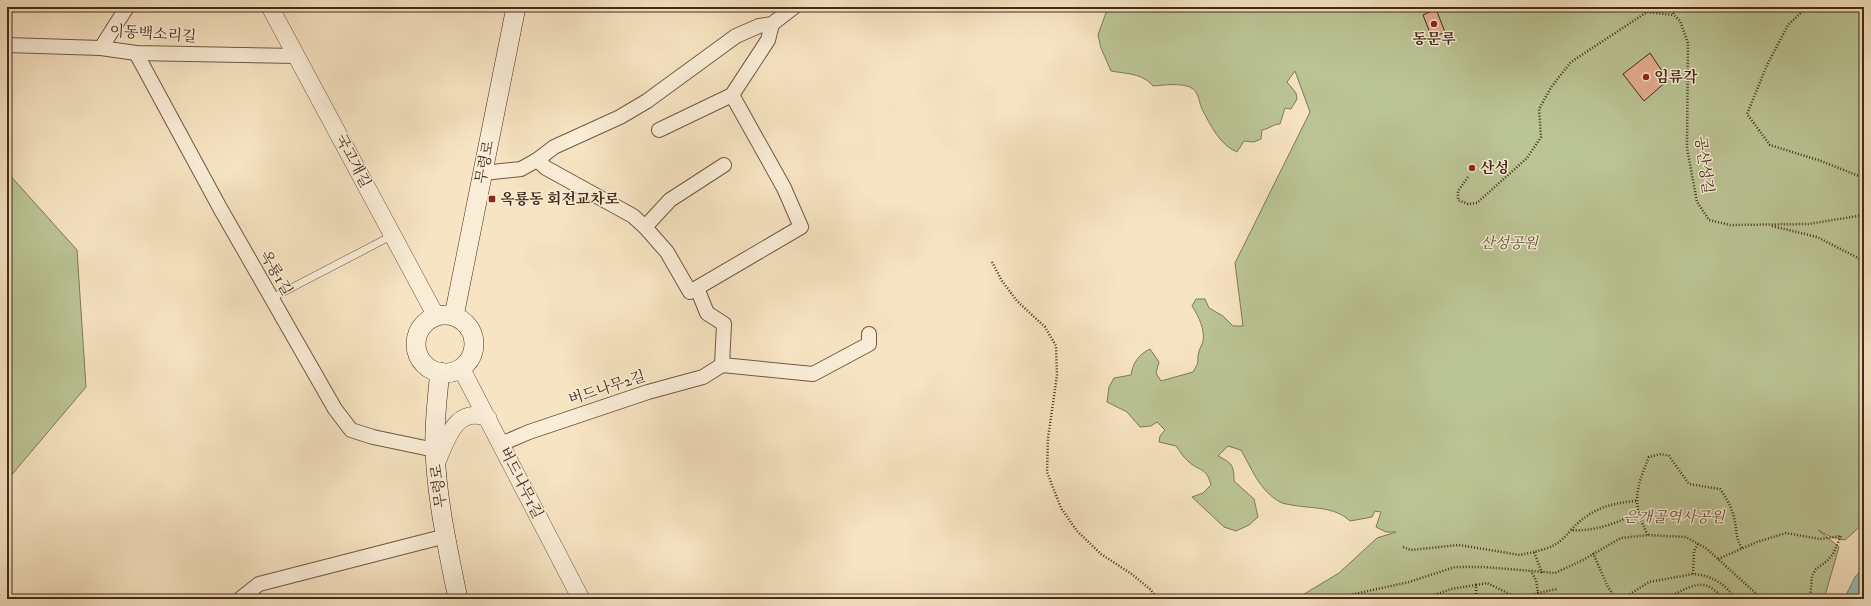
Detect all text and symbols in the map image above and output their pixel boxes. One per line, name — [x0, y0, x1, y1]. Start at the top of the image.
marker: 동문루 — [1429, 19, 1439, 29]
street label: 이동백소리길 — [109, 21, 197, 47]
place label: 동문루 — [1412, 30, 1456, 49]
place label: 임류각 — [1654, 68, 1698, 87]
marker: 임류각 — [1641, 72, 1651, 82]
street label: 국고개길 — [331, 131, 375, 191]
street label: 공산성길 — [1691, 135, 1717, 195]
street label: 무령로 — [472, 138, 499, 185]
place label: 산성 — [1480, 159, 1509, 178]
marker: 산성 — [1467, 163, 1477, 173]
place label: 옥룡동 회전교차로 — [500, 190, 620, 209]
marker: 옥룡동 회전교차로 — [487, 194, 497, 204]
park label: 산성공원 — [1480, 234, 1539, 253]
street label: 옥룡1길 — [256, 247, 296, 299]
street label: 버드나무2길 — [566, 367, 648, 409]
street label: 버드나무1길 — [495, 444, 547, 522]
street label: 무령로 — [427, 463, 451, 509]
park label: 은개골역사공원 — [1623, 508, 1726, 527]

